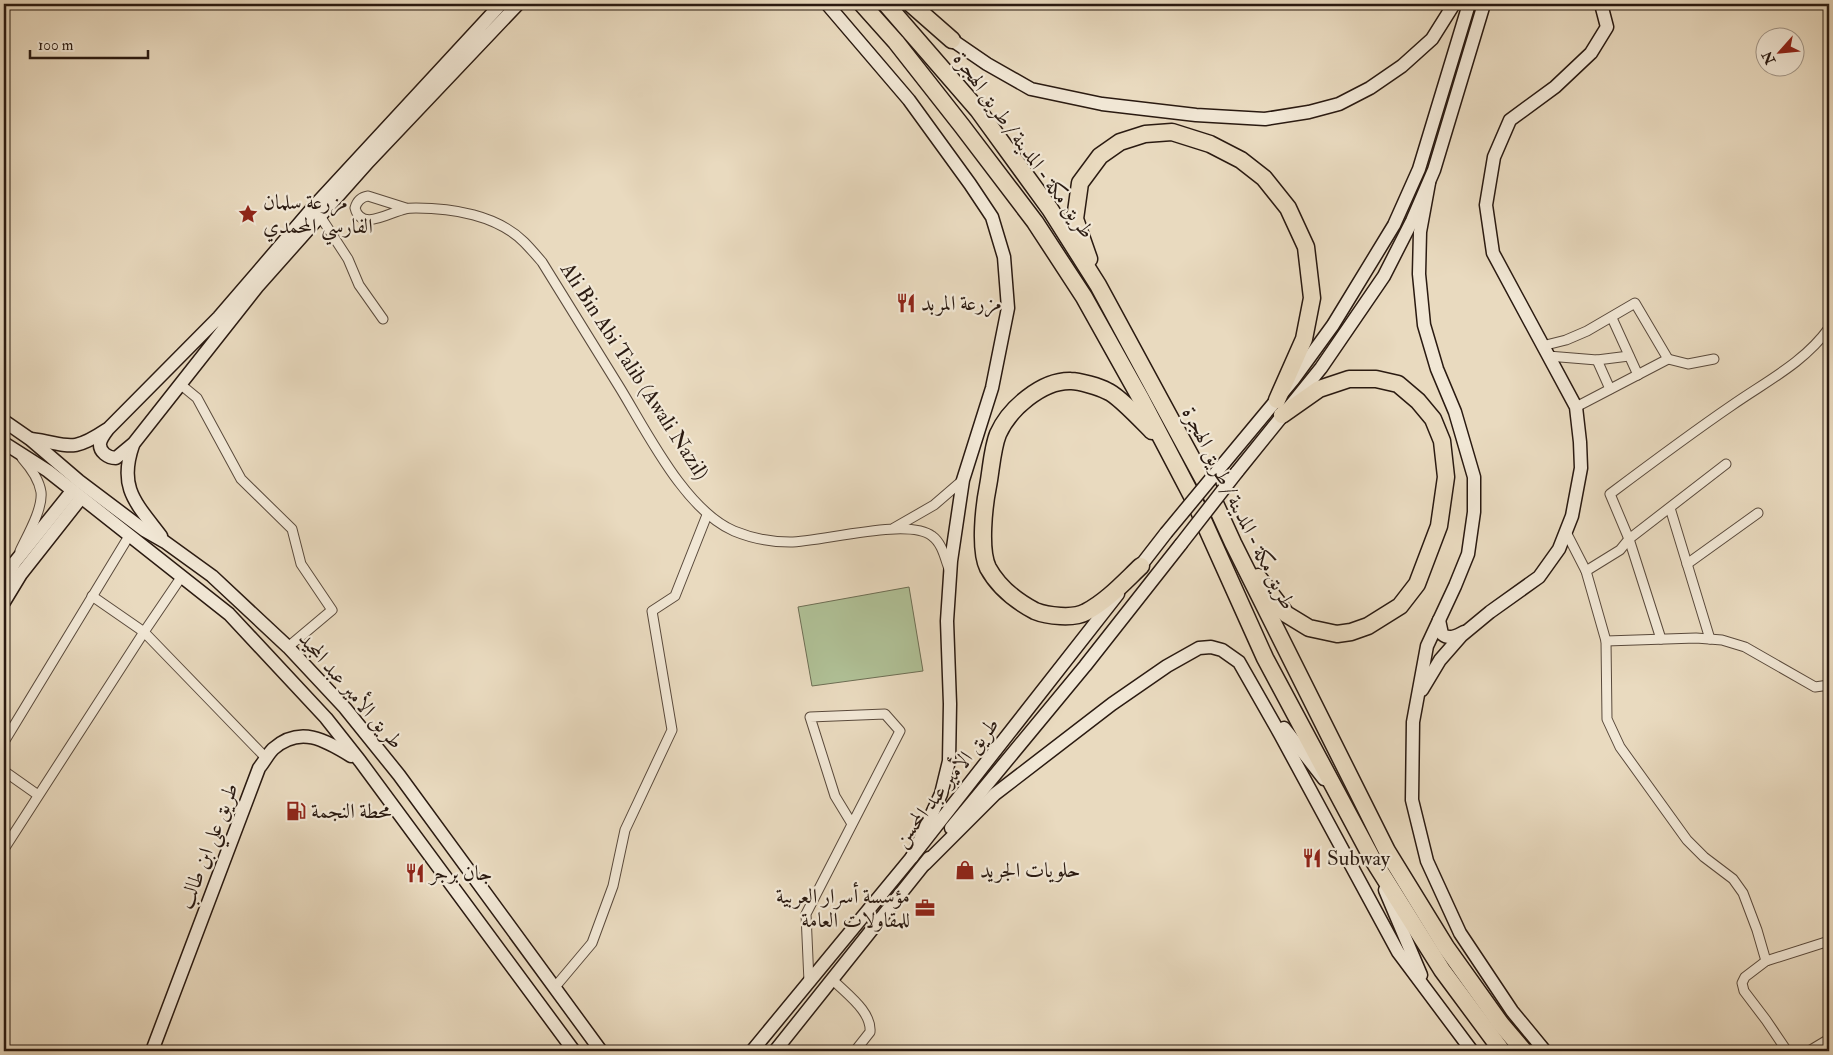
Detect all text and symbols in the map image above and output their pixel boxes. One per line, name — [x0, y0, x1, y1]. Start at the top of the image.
scale bar — [30, 28, 148, 60]
north arrow — [1756, 28, 1806, 78]
text: 100 m — [38, 36, 74, 55]
street label: طريق مكة - المدينة / طريق الهجرة — [947, 47, 1100, 244]
text: N — [1758, 48, 1780, 68]
place label: مزرعة سلمان الفارسي المحمدي — [263, 189, 373, 246]
place icon: مزرعة سلمان الفارسي المحمدي — [237, 203, 259, 225]
street label: Ali Bin Abi Talib (Awali Nazil) — [554, 257, 715, 485]
place label: مزرعة المربد — [921, 290, 1002, 318]
restaurant icon: مزرعة المربد — [895, 292, 917, 314]
street label: طريق مكة - المدينة / طريق الهجرة — [1176, 402, 1301, 614]
street label: طريق الأمير عبد المجيد — [292, 625, 411, 755]
street label: طريق الأمير عبد المحسن — [886, 711, 1005, 853]
street label: طريق علي ابن طالب — [172, 779, 251, 915]
place label: محطة النجمة — [311, 798, 392, 825]
fuel station icon: محطة النجمة — [285, 800, 307, 822]
place label: Subway — [1327, 845, 1391, 872]
restaurant icon: Subway — [1301, 847, 1323, 869]
place label: حلويات الجريد — [980, 857, 1080, 884]
shop icon: حلويات الجريد — [954, 859, 976, 881]
place label: جان برجر — [428, 860, 492, 887]
restaurant icon: جان برجر — [404, 862, 426, 884]
place label: مؤسسة أسرار العربية للمقاولات العامة — [776, 881, 910, 934]
office icon: مؤسسة أسرار العربية للمقاولات العامة — [914, 897, 936, 919]

